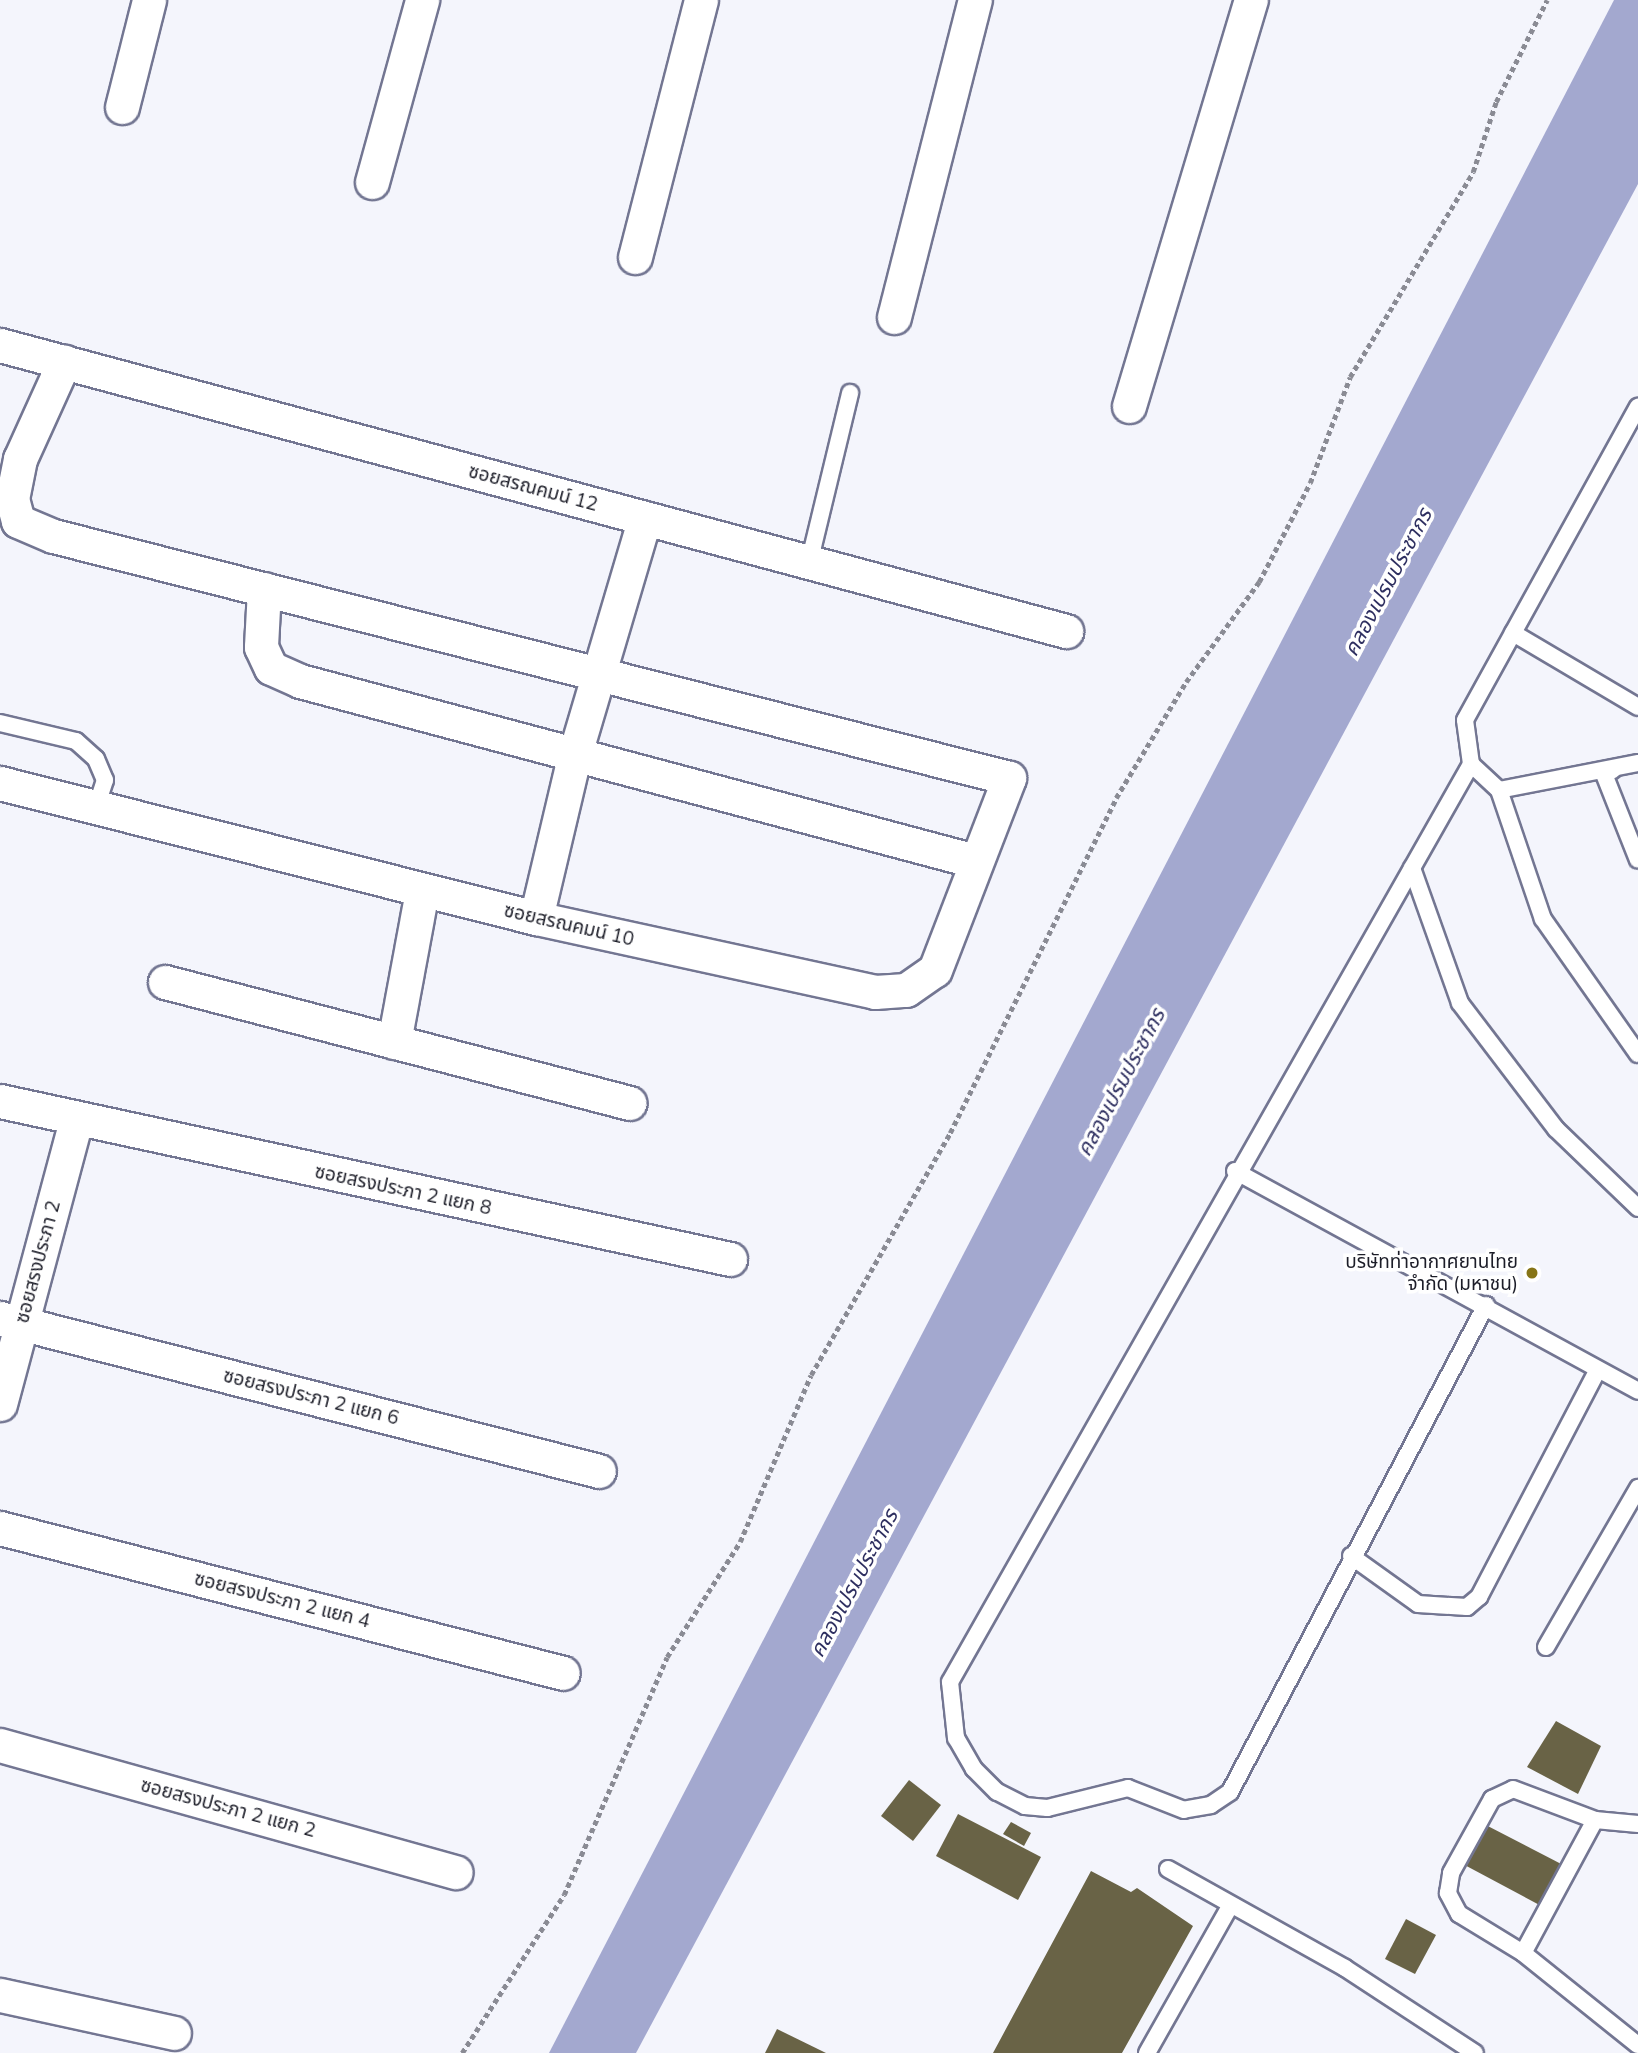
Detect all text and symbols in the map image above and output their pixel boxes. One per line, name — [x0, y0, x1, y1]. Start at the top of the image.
street label: ซอยสรณคมน์ 12 — [466, 460, 600, 516]
water label: คลองเปรมประชากร — [1338, 504, 1436, 660]
street label: ซอยสรณคมน์ 10 — [502, 899, 636, 951]
water label: คลองเปรมประชากร — [1071, 1004, 1169, 1160]
street label: ซอยสรงประภา 2 แยก 8 — [313, 1160, 493, 1220]
street label: ซอยสรงประภา 2 — [11, 1198, 65, 1326]
place label: บริษัทท่าอากาศยานไทย จำกัด (มหาชน) — [1345, 1251, 1518, 1295]
marker: บริษัทท่าอากาศยานไทย จำกัด (มหาชน) — [1524, 1265, 1540, 1281]
street label: ซอยสรงประภา 2 แยก 6 — [221, 1364, 401, 1430]
water label: คลองเปรมประชากร — [804, 1505, 902, 1661]
street label: ซอยสรงประภา 2 แยก 4 — [192, 1567, 372, 1633]
street label: ซอยสรงประภา 2 แยก 2 — [138, 1774, 318, 1842]

